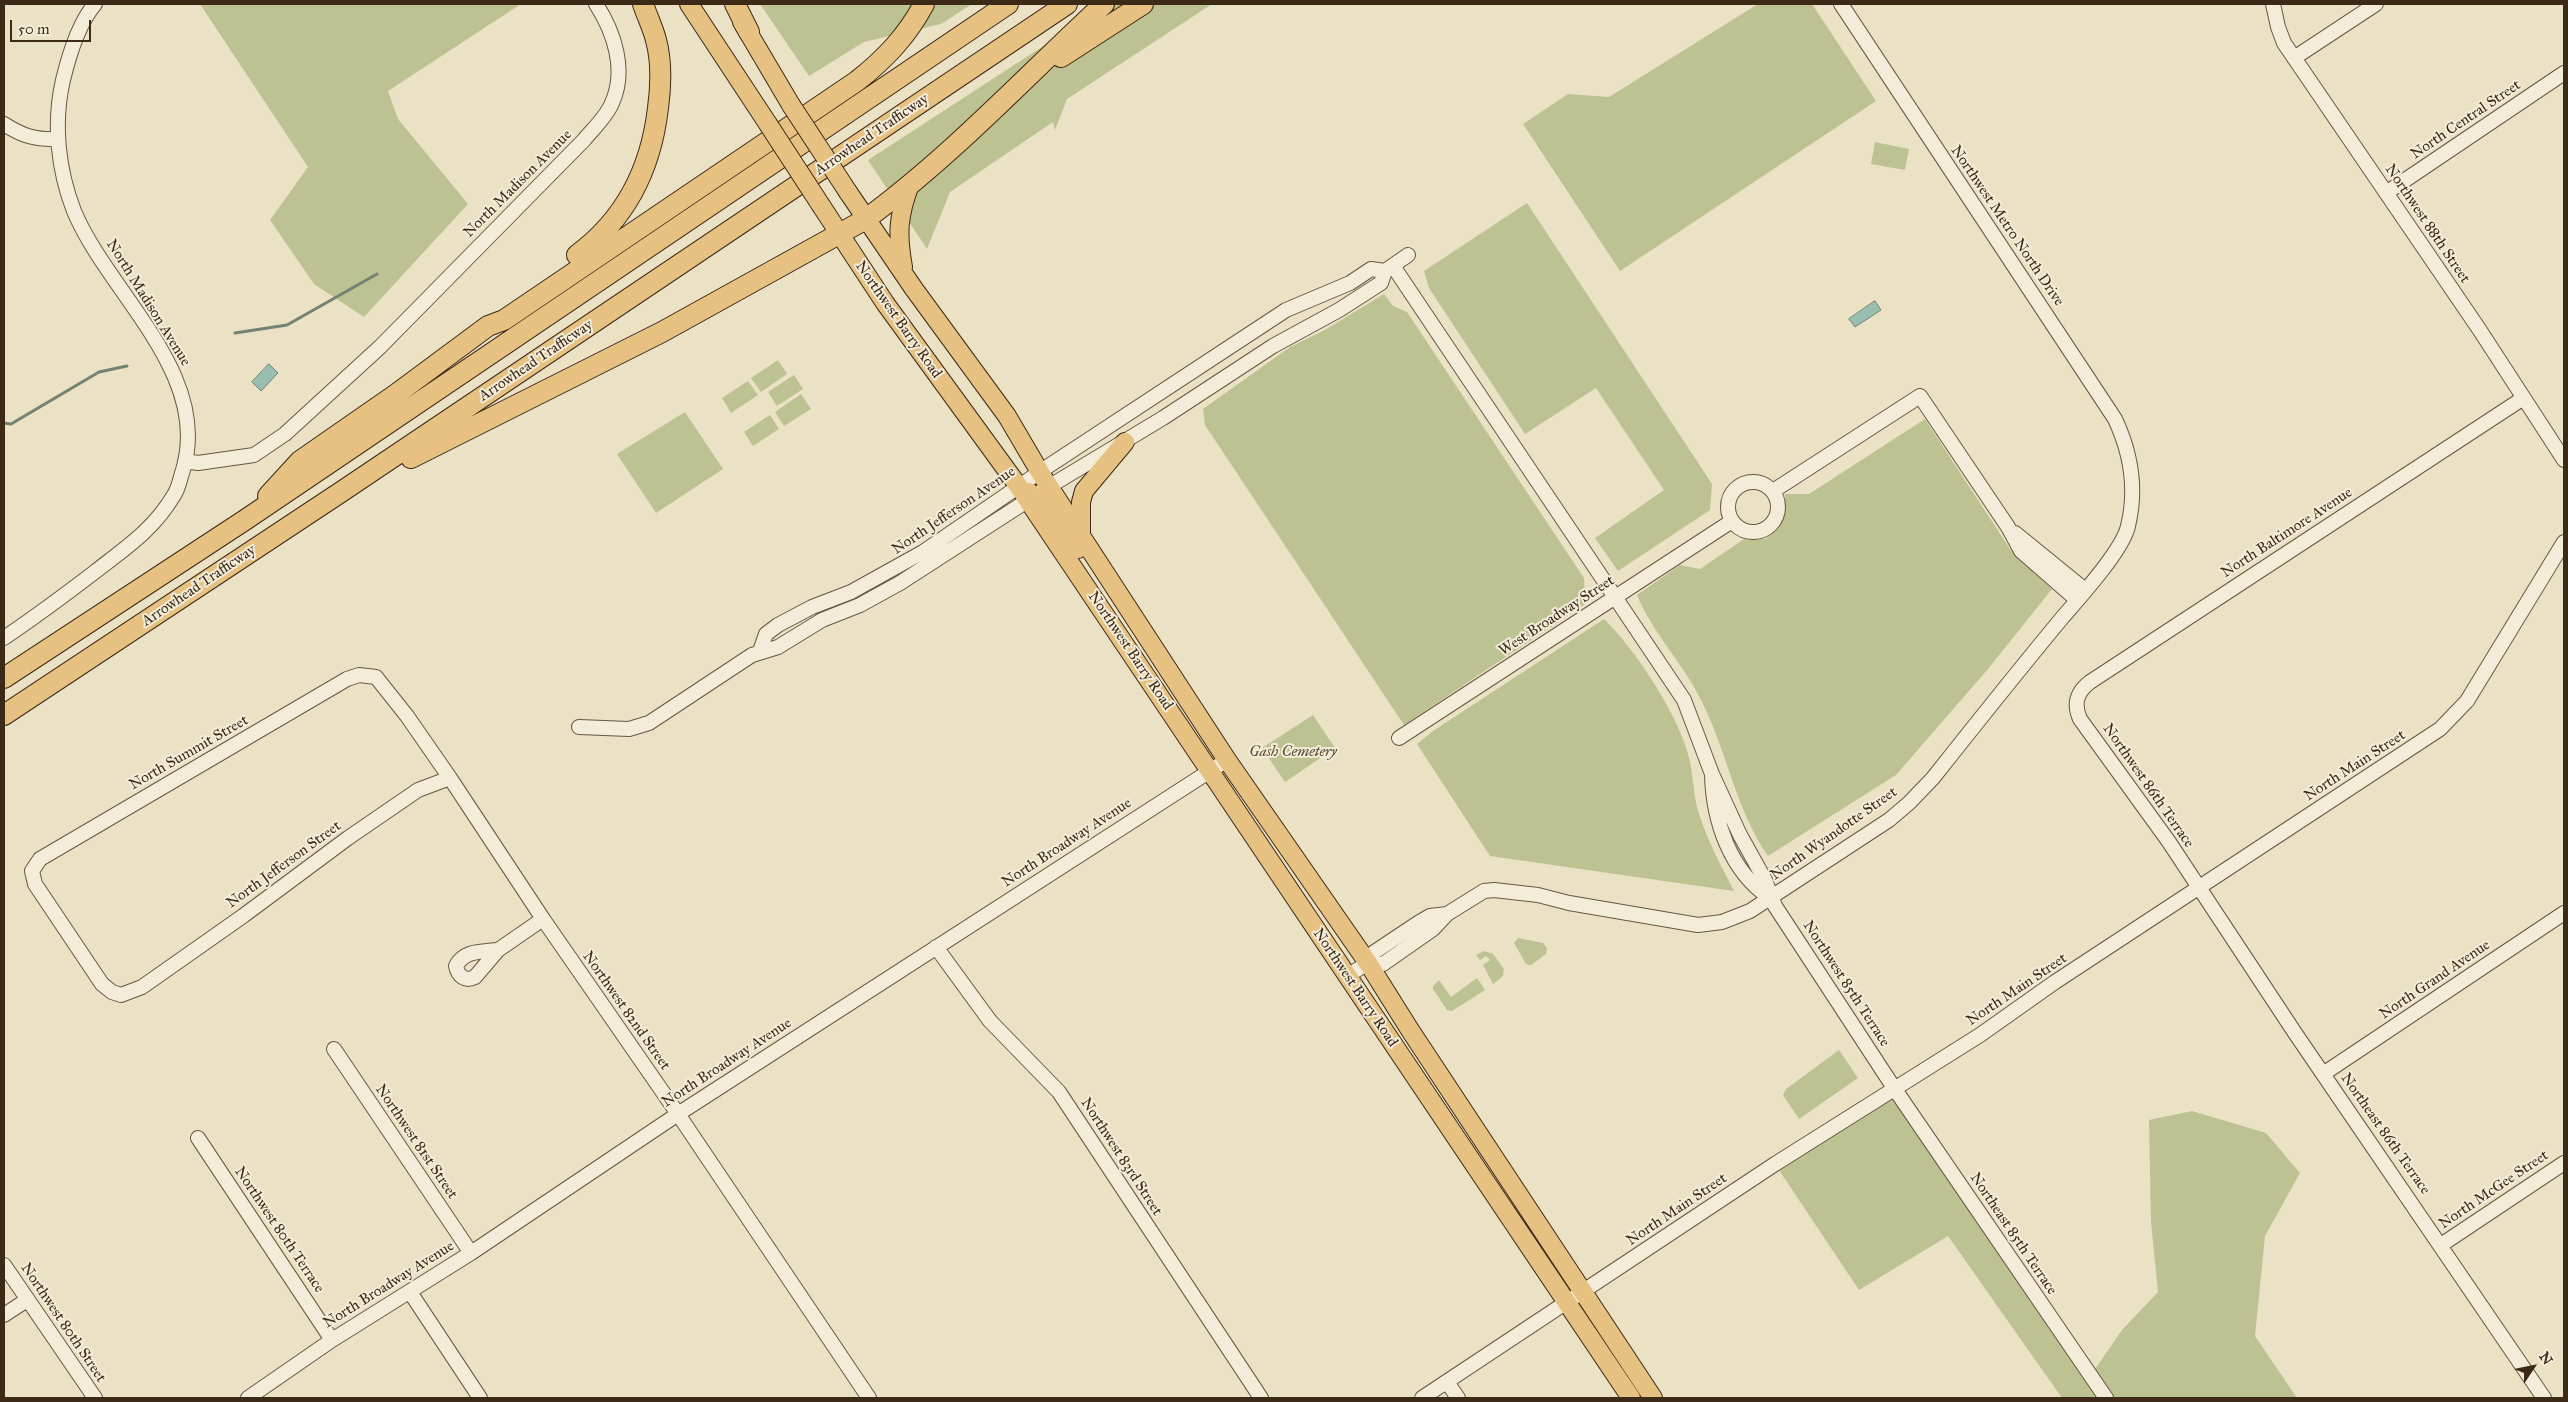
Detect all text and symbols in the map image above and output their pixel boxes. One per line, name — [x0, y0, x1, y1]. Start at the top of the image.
scale bar — [12, 10, 94, 42]
text: 50 m — [18, 20, 50, 38]
street label: North Central Street — [2408, 76, 2524, 164]
street label: Arrowhead Trafficway — [812, 90, 932, 180]
street label: North Madison Avenue — [460, 126, 576, 242]
street label: Northwest Metro North Drive — [1946, 142, 2068, 310]
street label: Northwest 88th Street — [2381, 161, 2473, 287]
street label: North Madison Avenue — [102, 237, 194, 369]
street label: Northwest Barry Road — [851, 258, 945, 382]
street label: Arrowhead Trafficway — [476, 316, 596, 406]
street label: North Jefferson Avenue — [889, 463, 1019, 559]
street label: North Baltimore Avenue — [2218, 484, 2356, 582]
street label: Arrowhead Trafficway — [139, 541, 259, 631]
street label: West Broadway Street — [1496, 572, 1618, 660]
street label: Northwest Barry Road — [1084, 588, 1176, 714]
street label: North Summit Street — [126, 712, 252, 794]
street label: Northwest 86th Terrace — [2098, 721, 2198, 851]
street label: North Main Street — [2301, 727, 2409, 805]
park label: Gash Cemetery — [1249, 743, 1337, 761]
street label: North Wyandotte Street — [1767, 783, 1901, 885]
street label: North Broadway Avenue — [999, 794, 1135, 892]
street label: North Jefferson Street — [223, 817, 345, 913]
street label: Northwest 85th Terrace — [1799, 918, 1893, 1050]
street label: Northwest Barry Road — [1309, 925, 1401, 1051]
street label: North Grand Avenue — [2376, 936, 2494, 1024]
street label: Northwest 82nd Street — [578, 948, 674, 1074]
street label: North Main Street — [1963, 950, 2071, 1030]
street label: North Broadway Avenue — [659, 1014, 795, 1112]
street label: Northeast 86th Terrace — [2336, 1070, 2434, 1198]
street label: Northwest 81st Street — [371, 1081, 461, 1203]
street label: Northwest 83rd Street — [1076, 1095, 1166, 1219]
street label: North McGee Street — [2436, 1147, 2552, 1233]
street label: Northwest 80th Terrace — [230, 1164, 328, 1296]
street label: North Main Street — [1623, 1170, 1731, 1250]
street label: Northeast 85th Terrace — [1966, 1170, 2060, 1298]
street label: North Broadway Avenue — [320, 1237, 458, 1333]
street label: Northwest 80th Street — [16, 1260, 110, 1386]
north arrow — [2508, 1342, 2558, 1392]
text: N — [2535, 1349, 2556, 1368]

